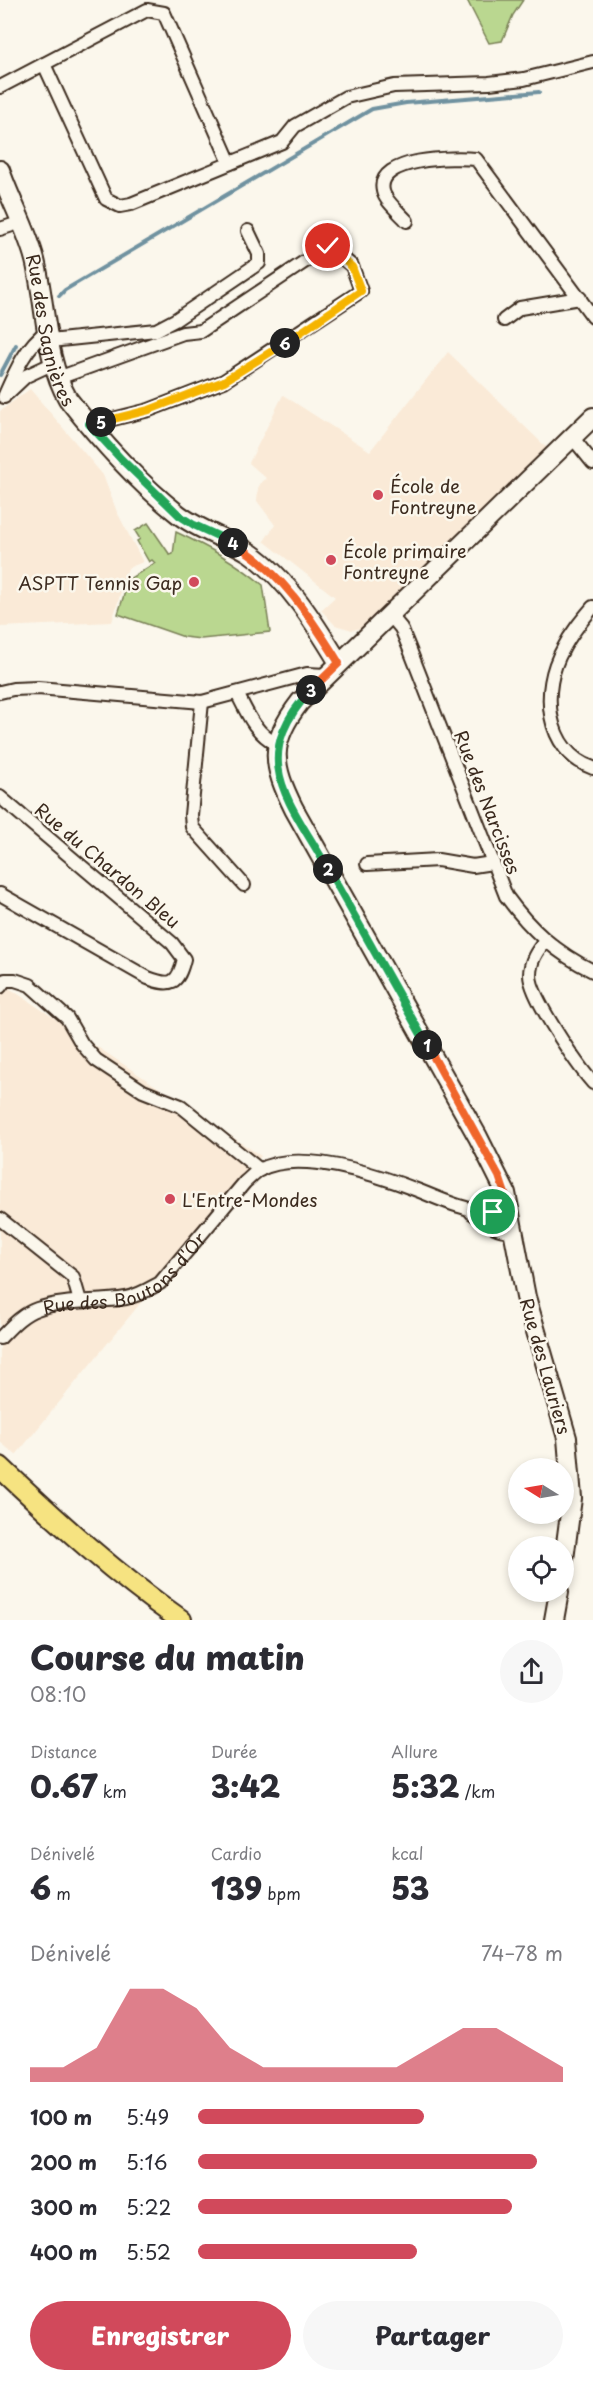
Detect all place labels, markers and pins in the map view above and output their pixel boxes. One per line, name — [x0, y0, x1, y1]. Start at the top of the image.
pin — [302, 220, 353, 271]
pin: 6 — [270, 328, 300, 358]
pin: 5 — [86, 407, 116, 437]
place label: École de Fontreyne — [390, 472, 477, 520]
marker: École de Fontreyne — [371, 488, 385, 502]
pin: 4 — [218, 528, 248, 558]
place label: École primaire Fontreyne — [343, 537, 467, 585]
marker: École primaire Fontreyne — [324, 553, 338, 567]
place label: ASPTT Tennis Gap — [18, 569, 182, 596]
marker: ASPTT Tennis Gap — [187, 575, 201, 589]
pin: 3 — [296, 675, 326, 705]
pin: 2 — [313, 854, 343, 884]
pin: 1 — [412, 1030, 442, 1060]
place label: L'Entre-Mondes — [182, 1186, 317, 1213]
pin — [467, 1186, 518, 1237]
marker: L'Entre-Mondes — [163, 1192, 177, 1206]

